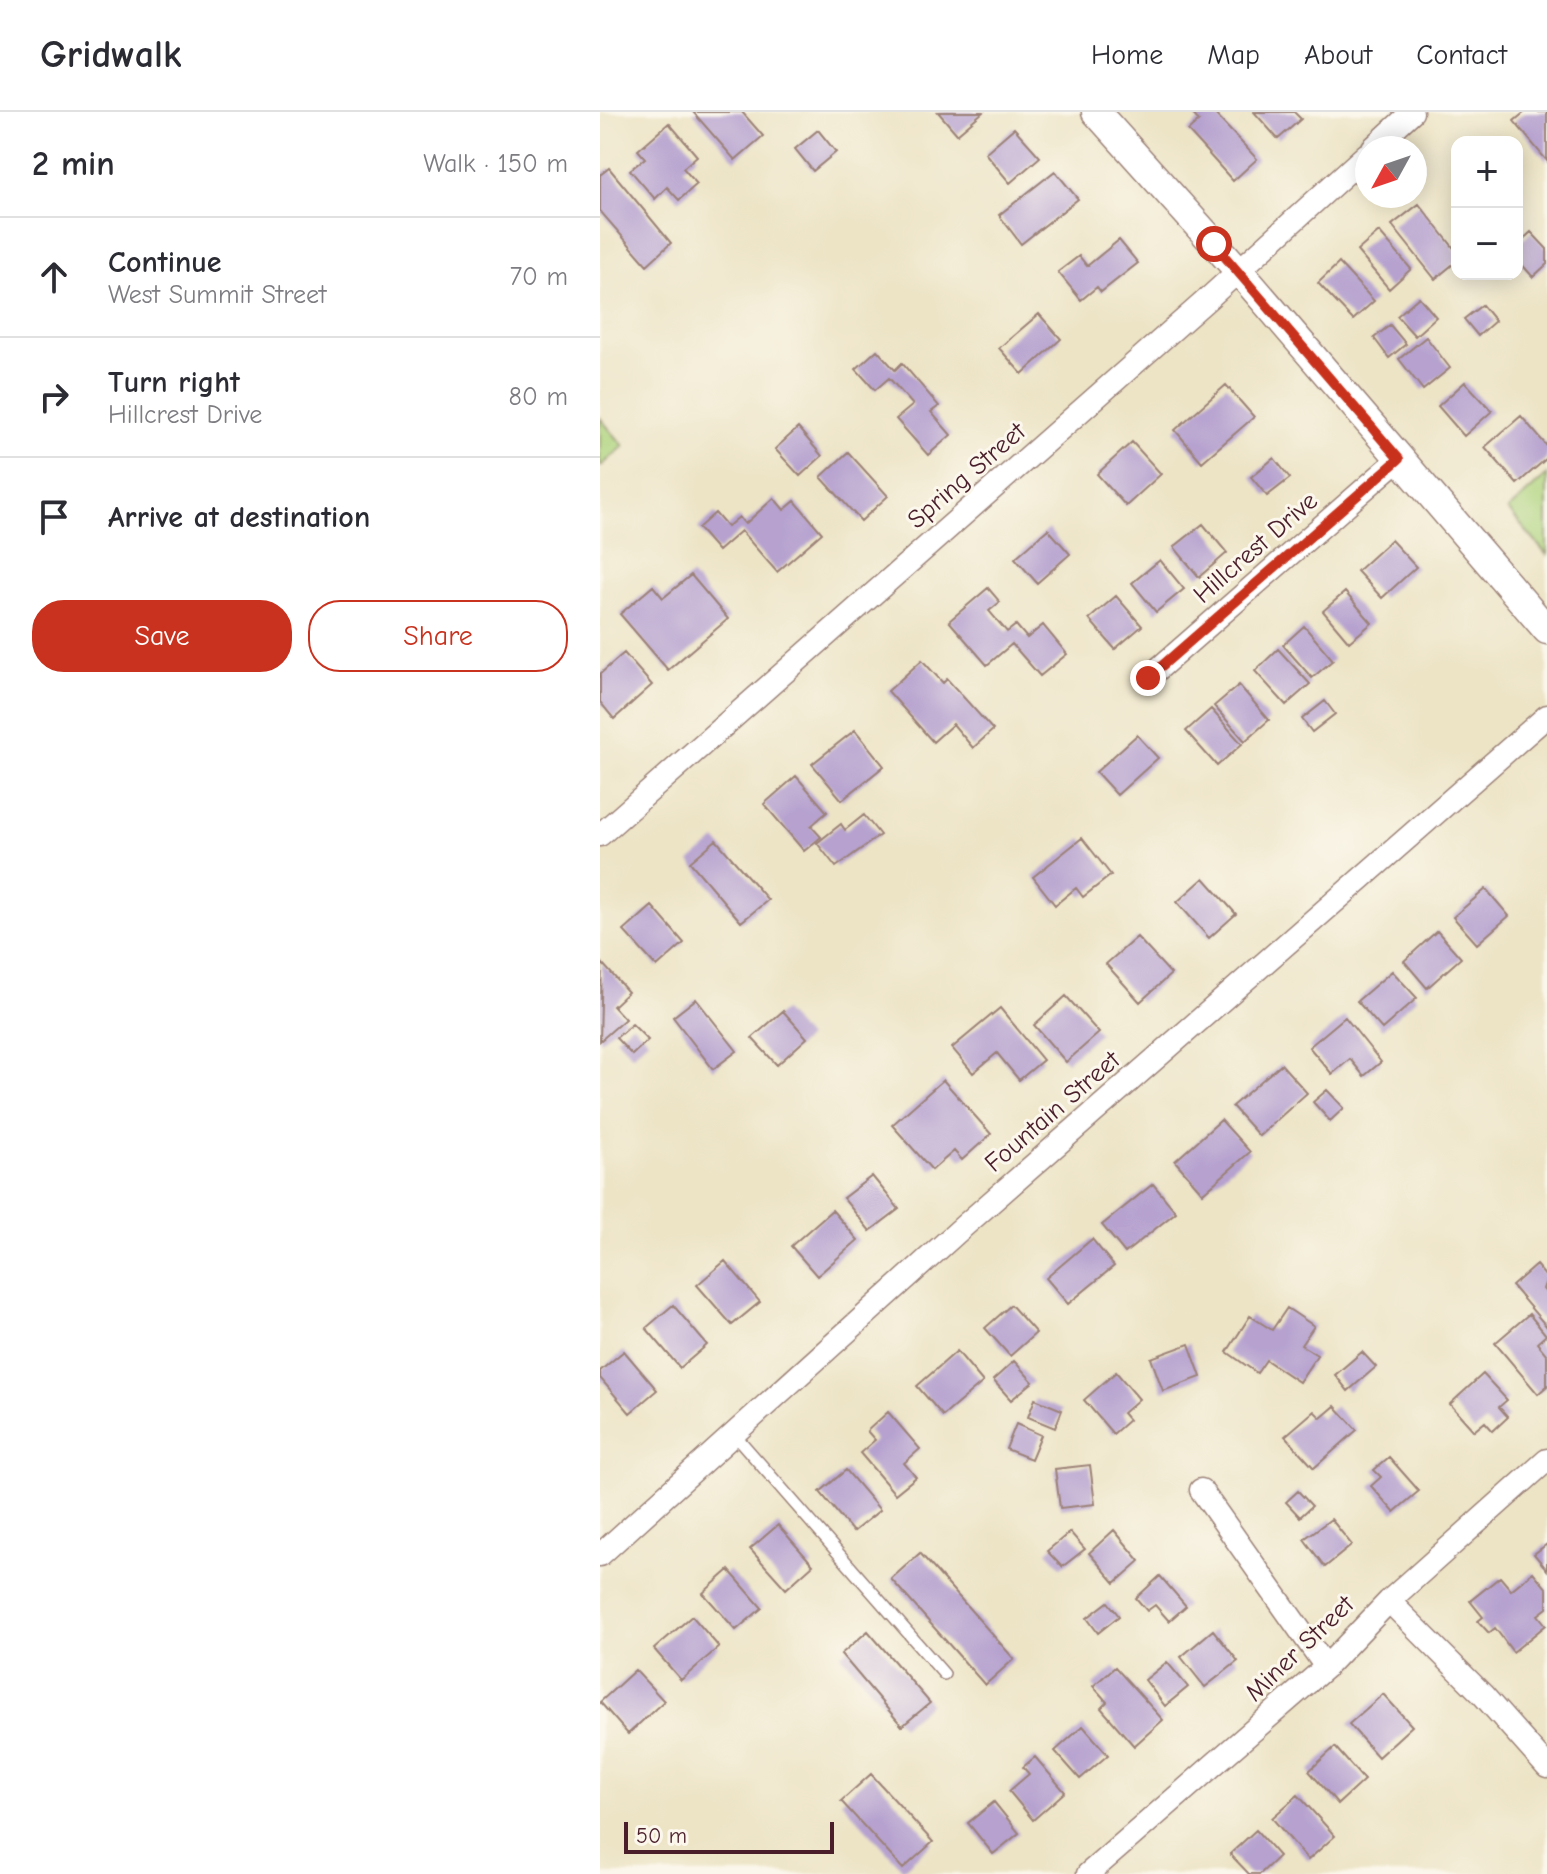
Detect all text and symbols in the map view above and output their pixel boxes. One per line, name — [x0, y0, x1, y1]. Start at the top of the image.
text: Gridwalk — [40, 33, 182, 77]
text: Home — [1091, 39, 1163, 71]
text: Map — [1207, 39, 1260, 71]
text: About — [1304, 39, 1372, 71]
text: Contact — [1416, 39, 1507, 71]
north arrow — [1355, 136, 1427, 208]
map controls — [1451, 136, 1523, 280]
button: + — [1451, 136, 1523, 208]
text: 2 min — [32, 144, 115, 184]
text: Walk · 150 m — [423, 149, 568, 179]
button: − — [1451, 208, 1523, 280]
route start — [1196, 226, 1232, 262]
text: Continue — [108, 245, 222, 280]
icon: ahead — [32, 255, 76, 299]
text: 70 m — [510, 262, 568, 292]
text: West Summit Street — [108, 280, 327, 310]
text: Turn right — [108, 365, 240, 400]
icon: right — [32, 375, 76, 419]
text: 80 m — [509, 382, 568, 412]
text: Hillcrest Drive — [108, 400, 262, 430]
street label: Spring Street — [902, 415, 1033, 535]
street label: Hillcrest Drive — [1188, 486, 1324, 610]
icon: arrive — [32, 495, 76, 539]
text: Arrive at destination — [108, 500, 370, 535]
button: Save — [32, 600, 292, 672]
button: Share — [308, 600, 568, 672]
route end — [1130, 660, 1166, 696]
street label: Fountain Street — [979, 1044, 1127, 1179]
street label: Miner Street — [1239, 1588, 1361, 1708]
scale bar — [624, 1818, 834, 1854]
text: 50 m — [636, 1823, 687, 1849]

